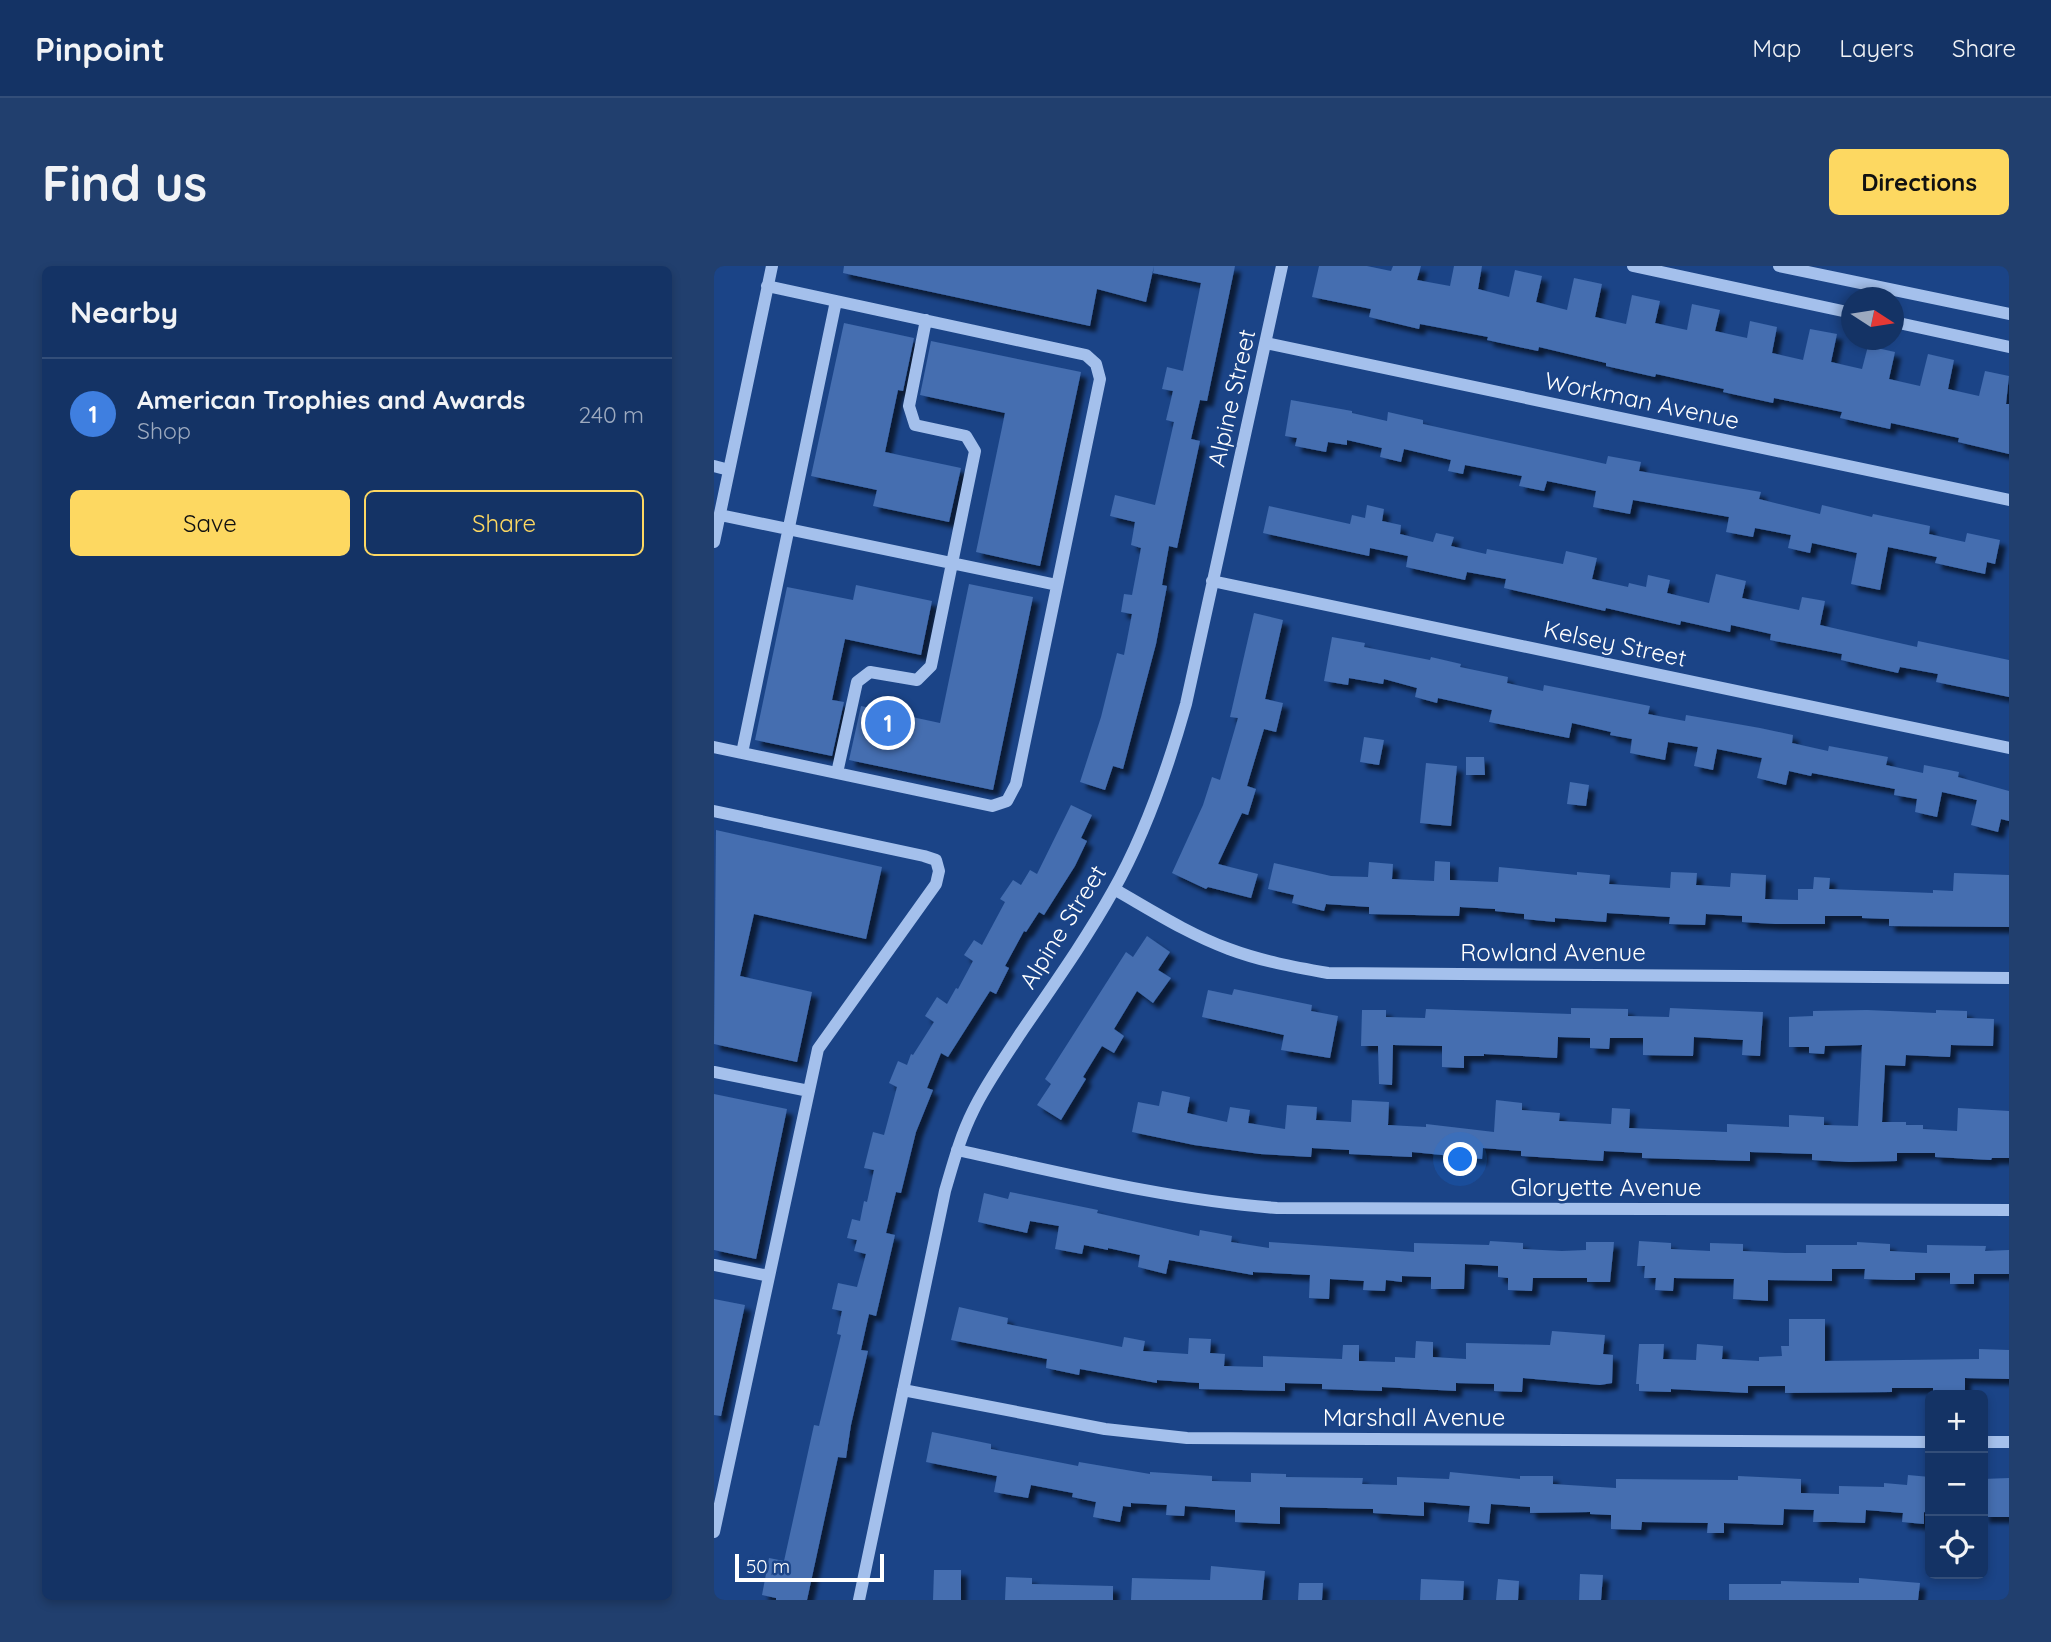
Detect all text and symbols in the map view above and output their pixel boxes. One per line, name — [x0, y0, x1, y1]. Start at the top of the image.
text: Pinpoint — [35, 28, 165, 69]
text: Map — [1752, 33, 1801, 63]
text: Layers — [1839, 33, 1914, 63]
text: Share — [1952, 33, 2016, 63]
button: Directions — [1829, 149, 2009, 215]
text: Find us — [42, 152, 207, 213]
north arrow — [1841, 287, 1904, 350]
text: Nearby — [70, 293, 178, 331]
street label: Alpine Street — [1201, 326, 1261, 470]
street label: Workman Avenue — [1542, 365, 1742, 435]
text: American Trophies and Awards — [137, 383, 525, 416]
text: 1 — [89, 400, 97, 429]
text: 240 m — [579, 400, 644, 429]
text: Shop — [137, 416, 191, 445]
button: Save — [70, 490, 350, 556]
button: Share — [364, 490, 644, 556]
street label: Kelsey Street — [1541, 613, 1689, 673]
pin: 1 — [865, 697, 911, 749]
street label: Alpine Street — [1012, 859, 1112, 994]
street label: Rowland Avenue — [1460, 937, 1646, 967]
your location — [1443, 1142, 1477, 1176]
street label: Gloryette Avenue — [1510, 1172, 1702, 1202]
map controls — [1925, 1390, 1988, 1579]
button: + — [1925, 1390, 1988, 1453]
street label: Marshall Avenue — [1323, 1402, 1505, 1432]
button: − — [1925, 1453, 1988, 1516]
button: locate — [1925, 1516, 1988, 1579]
scale bar — [735, 1551, 884, 1583]
text: 50 m — [746, 1554, 790, 1578]

